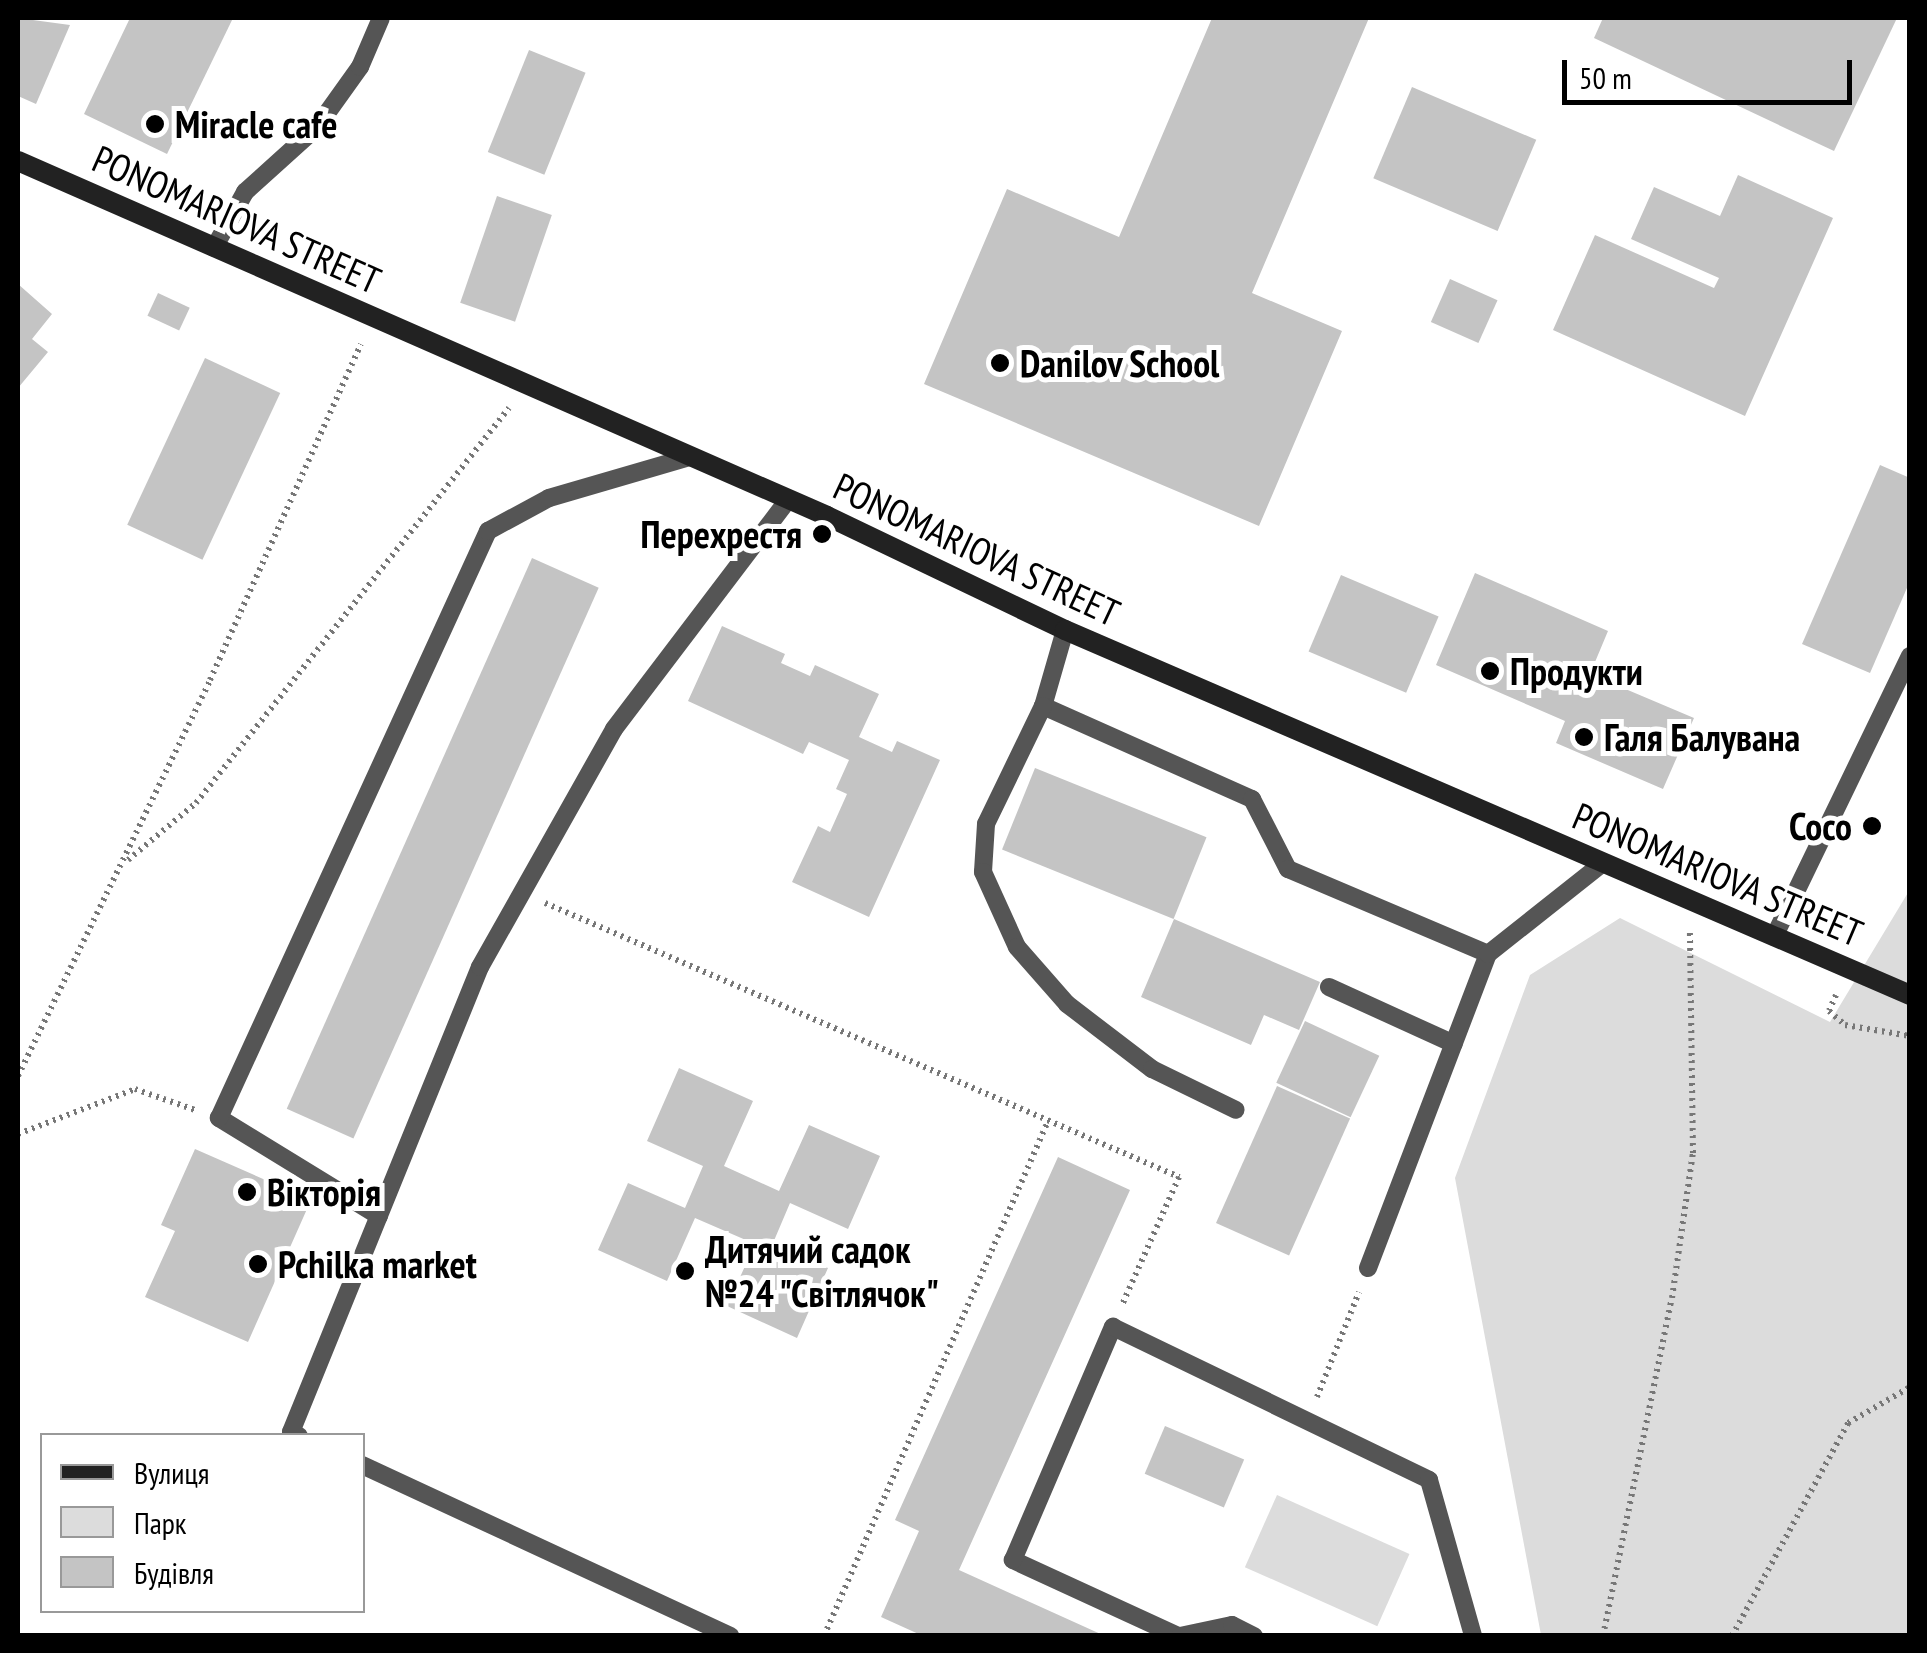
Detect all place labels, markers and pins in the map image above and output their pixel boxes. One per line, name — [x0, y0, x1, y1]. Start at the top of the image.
place label: Miracle cafe — [175, 101, 338, 147]
marker: Miracle cafe — [144, 113, 166, 135]
place label: Danilov School — [1020, 340, 1220, 386]
marker: Danilov School — [989, 352, 1011, 374]
place label: Перехрестя — [641, 511, 802, 557]
marker: Перехрестя — [811, 523, 833, 545]
place label: Продукти — [1510, 648, 1643, 694]
marker: Продукти — [1479, 660, 1501, 682]
place label: Галя Балувана — [1604, 714, 1800, 760]
marker: Галя Балувана — [1573, 726, 1595, 748]
place label: Сосо — [1789, 803, 1852, 849]
marker: Сосо — [1861, 815, 1883, 837]
place label: Вікторія — [267, 1169, 381, 1215]
marker: Вікторія — [236, 1181, 258, 1203]
place label: Дитячий садок №24 "Світлячок" — [705, 1226, 942, 1316]
place label: Pchilka market — [278, 1241, 477, 1287]
marker: Pchilka market — [247, 1253, 269, 1275]
marker: Дитячий садок №24 "Світлячок" — [674, 1260, 696, 1282]

